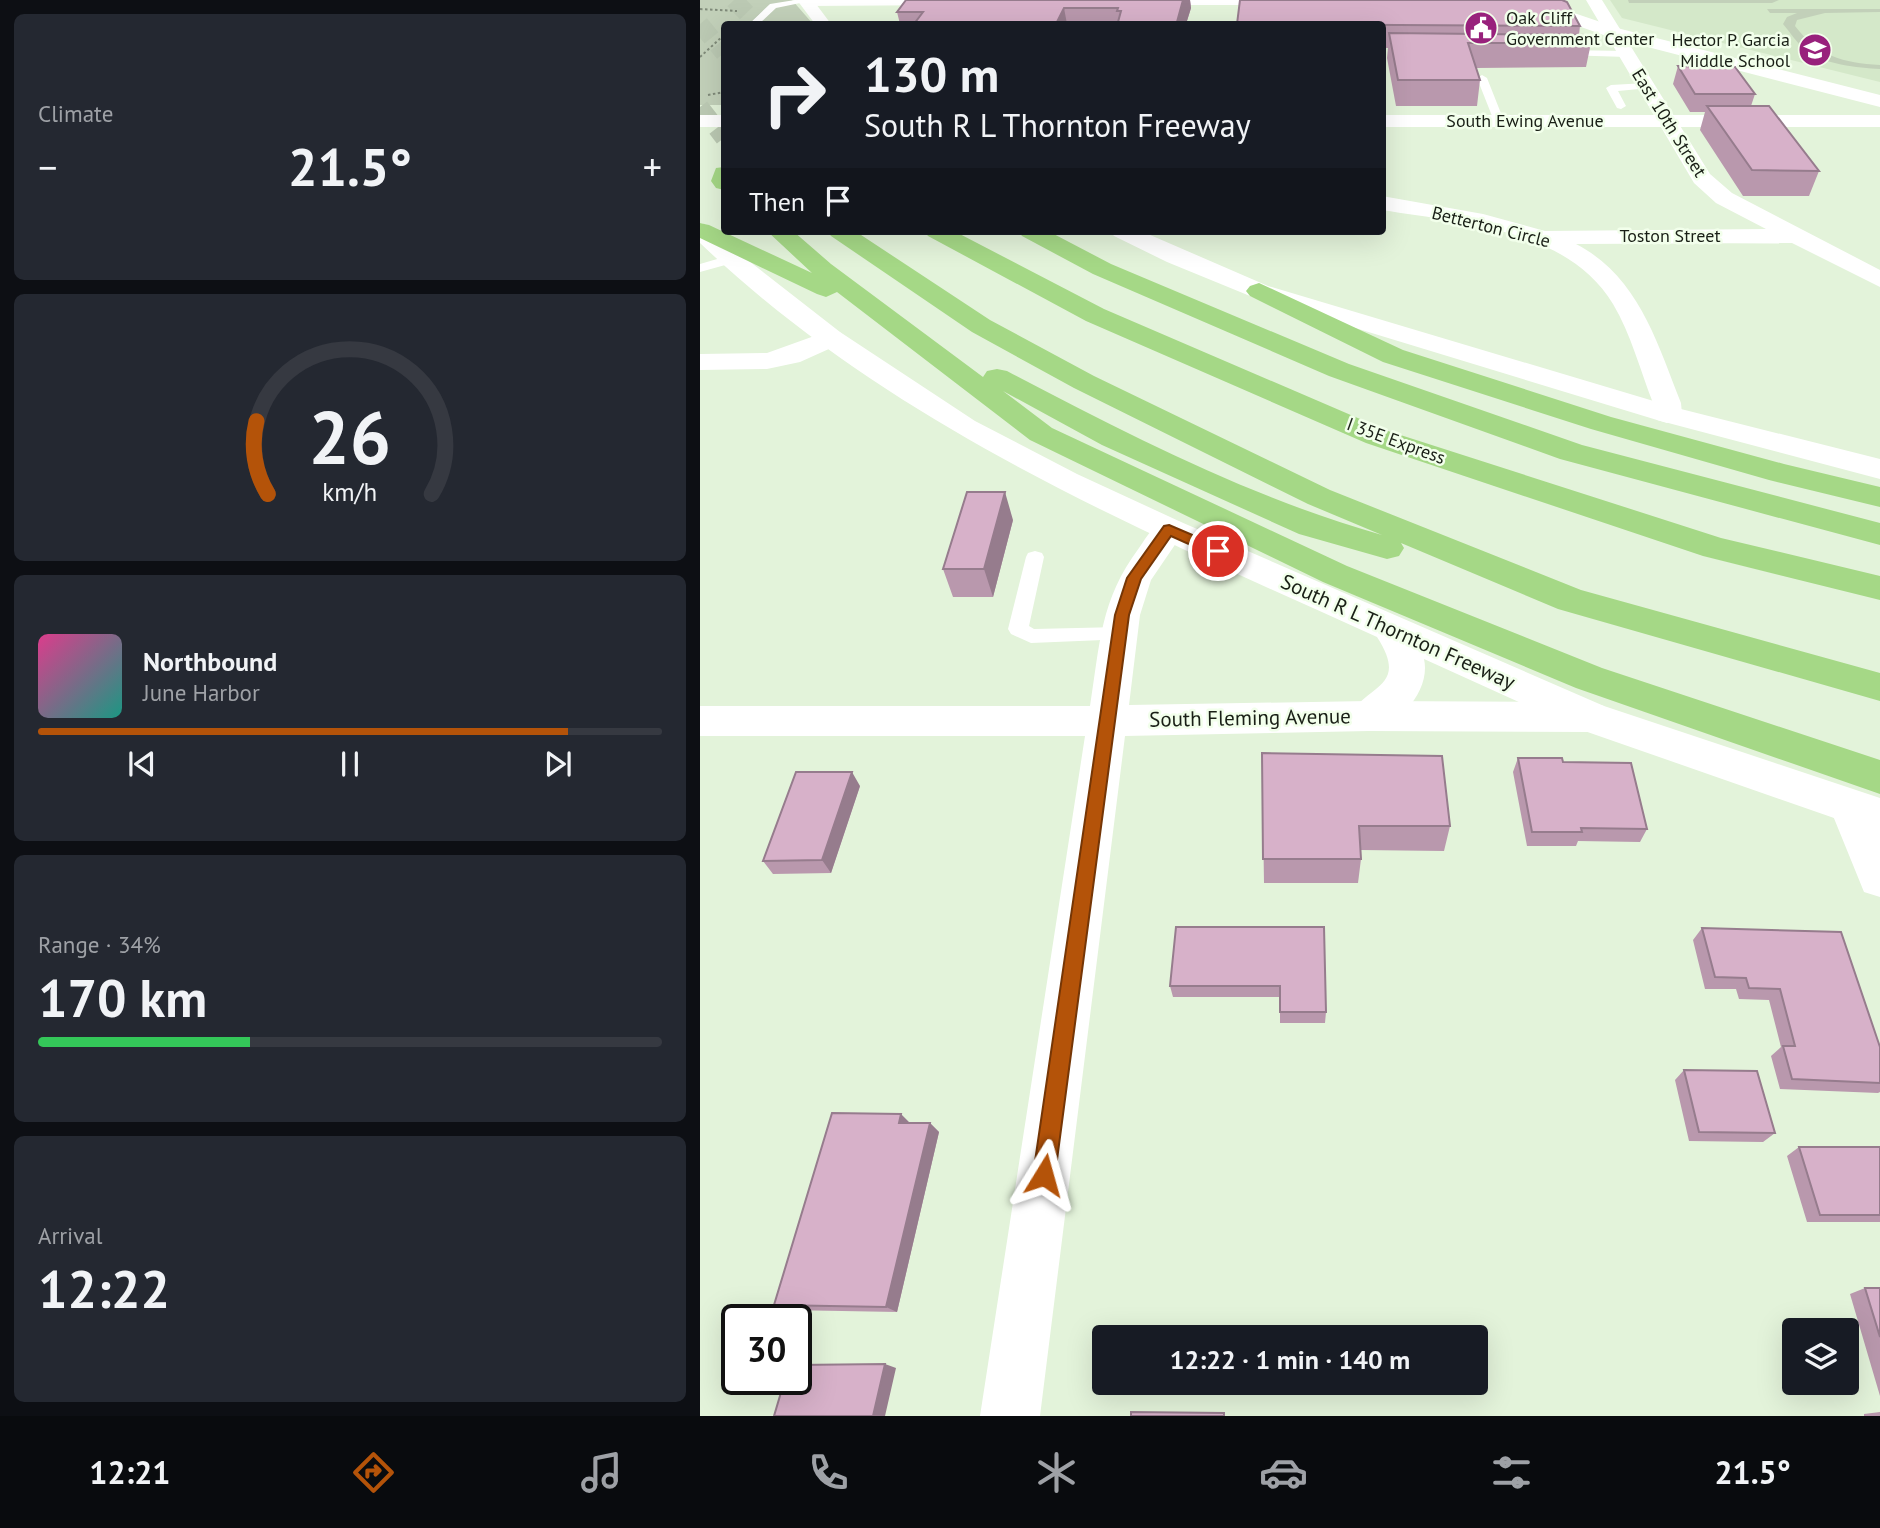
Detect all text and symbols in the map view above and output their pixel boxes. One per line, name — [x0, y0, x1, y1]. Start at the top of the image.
place label: Oak Cliff Government Center — [1506, 6, 1654, 50]
public building icon: Oak Cliff Government Center — [1462, 9, 1500, 47]
place label: Hector P. Garcia Middle School — [1671, 28, 1791, 72]
school or university icon: Hector P. Garcia Middle School — [1796, 31, 1834, 69]
text: 130 m — [864, 42, 999, 106]
icon: right — [749, 49, 840, 140]
street label: East 10th Street — [1627, 64, 1712, 181]
text: Climate — [38, 99, 113, 128]
text: South R L Thornton Freeway — [864, 104, 1251, 146]
street label: South Ewing Avenue — [1446, 109, 1604, 132]
text: 21.5° — [288, 133, 412, 200]
text: − — [38, 142, 57, 191]
text: + — [643, 142, 662, 191]
icon: arrive — [819, 182, 857, 220]
text: Then — [749, 185, 805, 218]
street label: Betterton Circle — [1429, 201, 1553, 252]
street label: Toston Street — [1619, 224, 1721, 247]
text: 26 — [309, 390, 391, 484]
street label: I 35E Express — [1344, 412, 1449, 469]
text: km/h — [323, 475, 377, 507]
pin — [1188, 521, 1248, 581]
icon: arrive — [1199, 532, 1237, 570]
street label: South R L Thornton Freeway — [1277, 568, 1520, 696]
text: Northbound — [143, 645, 277, 678]
text: June Harbor — [143, 678, 260, 707]
street label: South Fleming Avenue — [1149, 702, 1351, 733]
icon: previous — [123, 745, 161, 783]
icon: pause — [331, 745, 369, 783]
icon: next — [539, 745, 577, 783]
text: Range · 34% — [38, 930, 161, 959]
text: 170 km — [38, 964, 207, 1031]
position arrow — [1007, 1138, 1081, 1212]
text: Arrival — [38, 1221, 102, 1250]
text: 12:22 — [38, 1255, 170, 1322]
speed limit sign: 30 — [721, 1304, 812, 1395]
map controls — [1782, 1318, 1859, 1395]
button: layers — [1782, 1318, 1859, 1395]
text: 12:22 · 1 min · 140 m — [1170, 1343, 1410, 1376]
icon: directions — [349, 1448, 398, 1497]
icon: music — [577, 1448, 626, 1497]
icon: phone — [804, 1448, 853, 1497]
icon: climate — [1032, 1448, 1081, 1497]
icon: car — [1259, 1448, 1308, 1497]
icon: filters — [1487, 1448, 1536, 1497]
text: 12:21 — [89, 1451, 170, 1493]
text: 21.5° — [1714, 1451, 1791, 1493]

